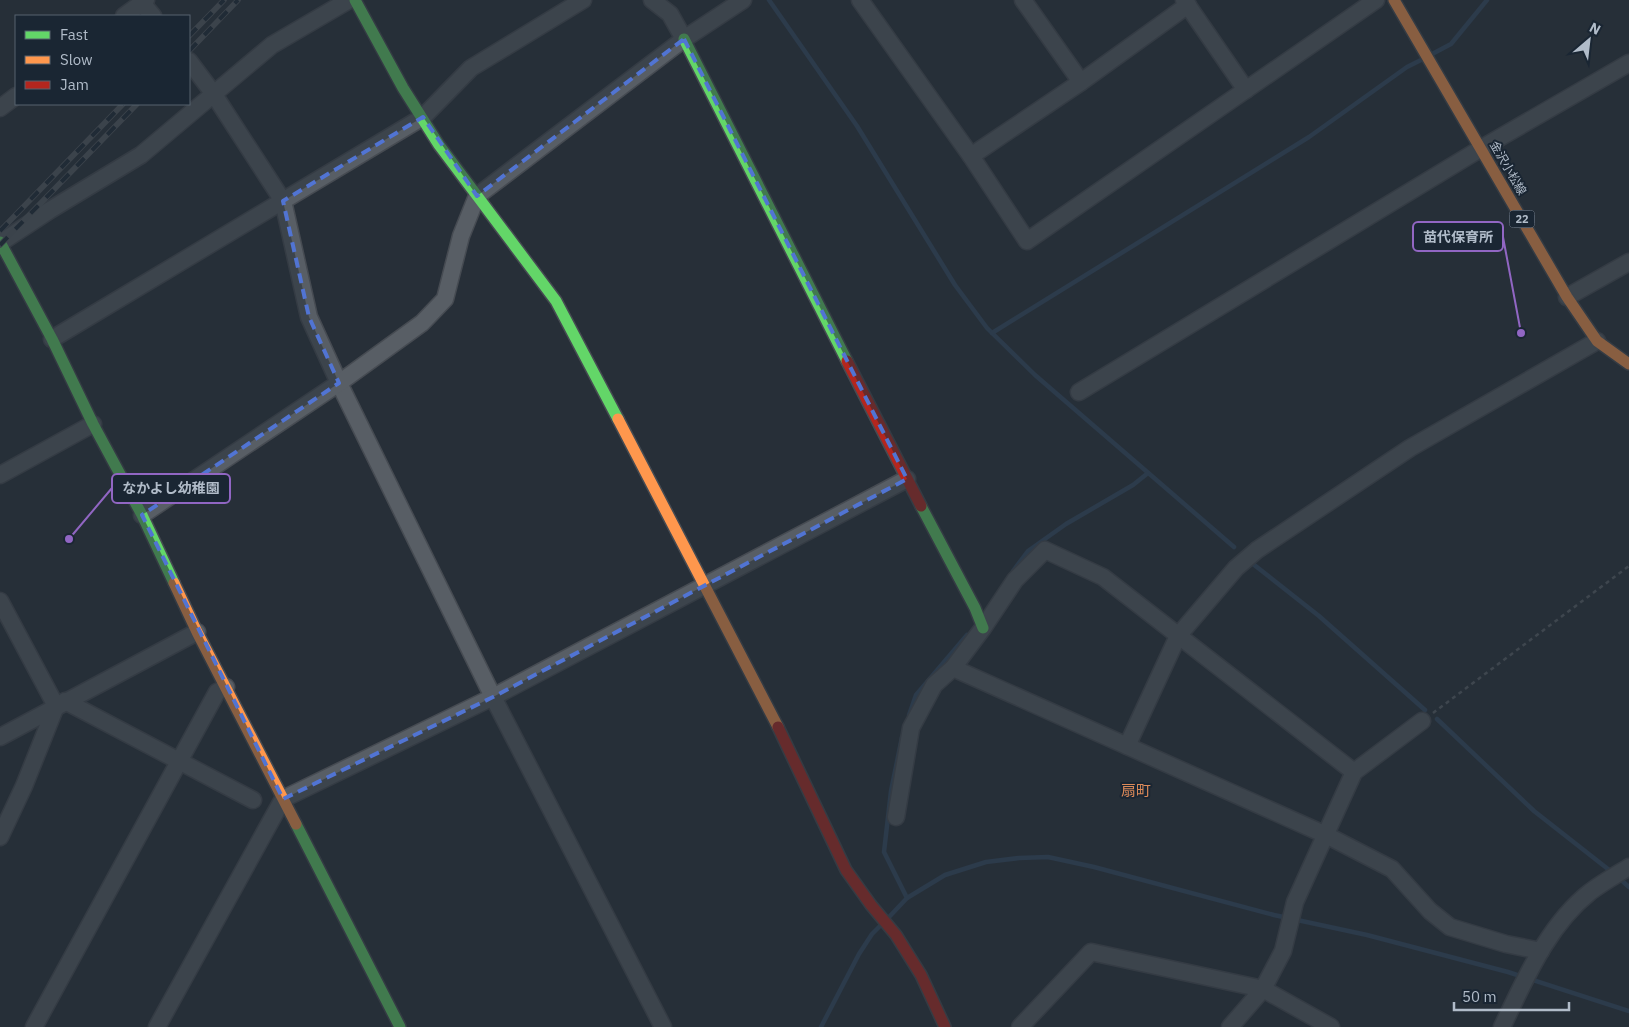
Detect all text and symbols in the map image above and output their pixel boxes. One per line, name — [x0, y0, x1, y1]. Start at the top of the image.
legend — [15, 15, 190, 105]
north arrow — [1564, 15, 1614, 65]
text: N — [1586, 18, 1604, 39]
text: Fast — [60, 25, 88, 44]
text: Slow — [60, 50, 93, 69]
text: Jam — [60, 75, 89, 94]
street label: 金沢小松線 — [1487, 138, 1530, 197]
road number: 22 — [1510, 210, 1534, 228]
callout: 苗代保育所 — [1413, 222, 1503, 251]
text: 苗代保育所 — [1423, 228, 1493, 246]
callout: なかよし幼稚園 — [112, 474, 230, 503]
text: なかよし幼稚園 — [122, 479, 220, 497]
district label: 扇町 — [1121, 781, 1151, 800]
scale bar — [1454, 980, 1569, 1012]
text: 50 m — [1462, 987, 1497, 1006]

